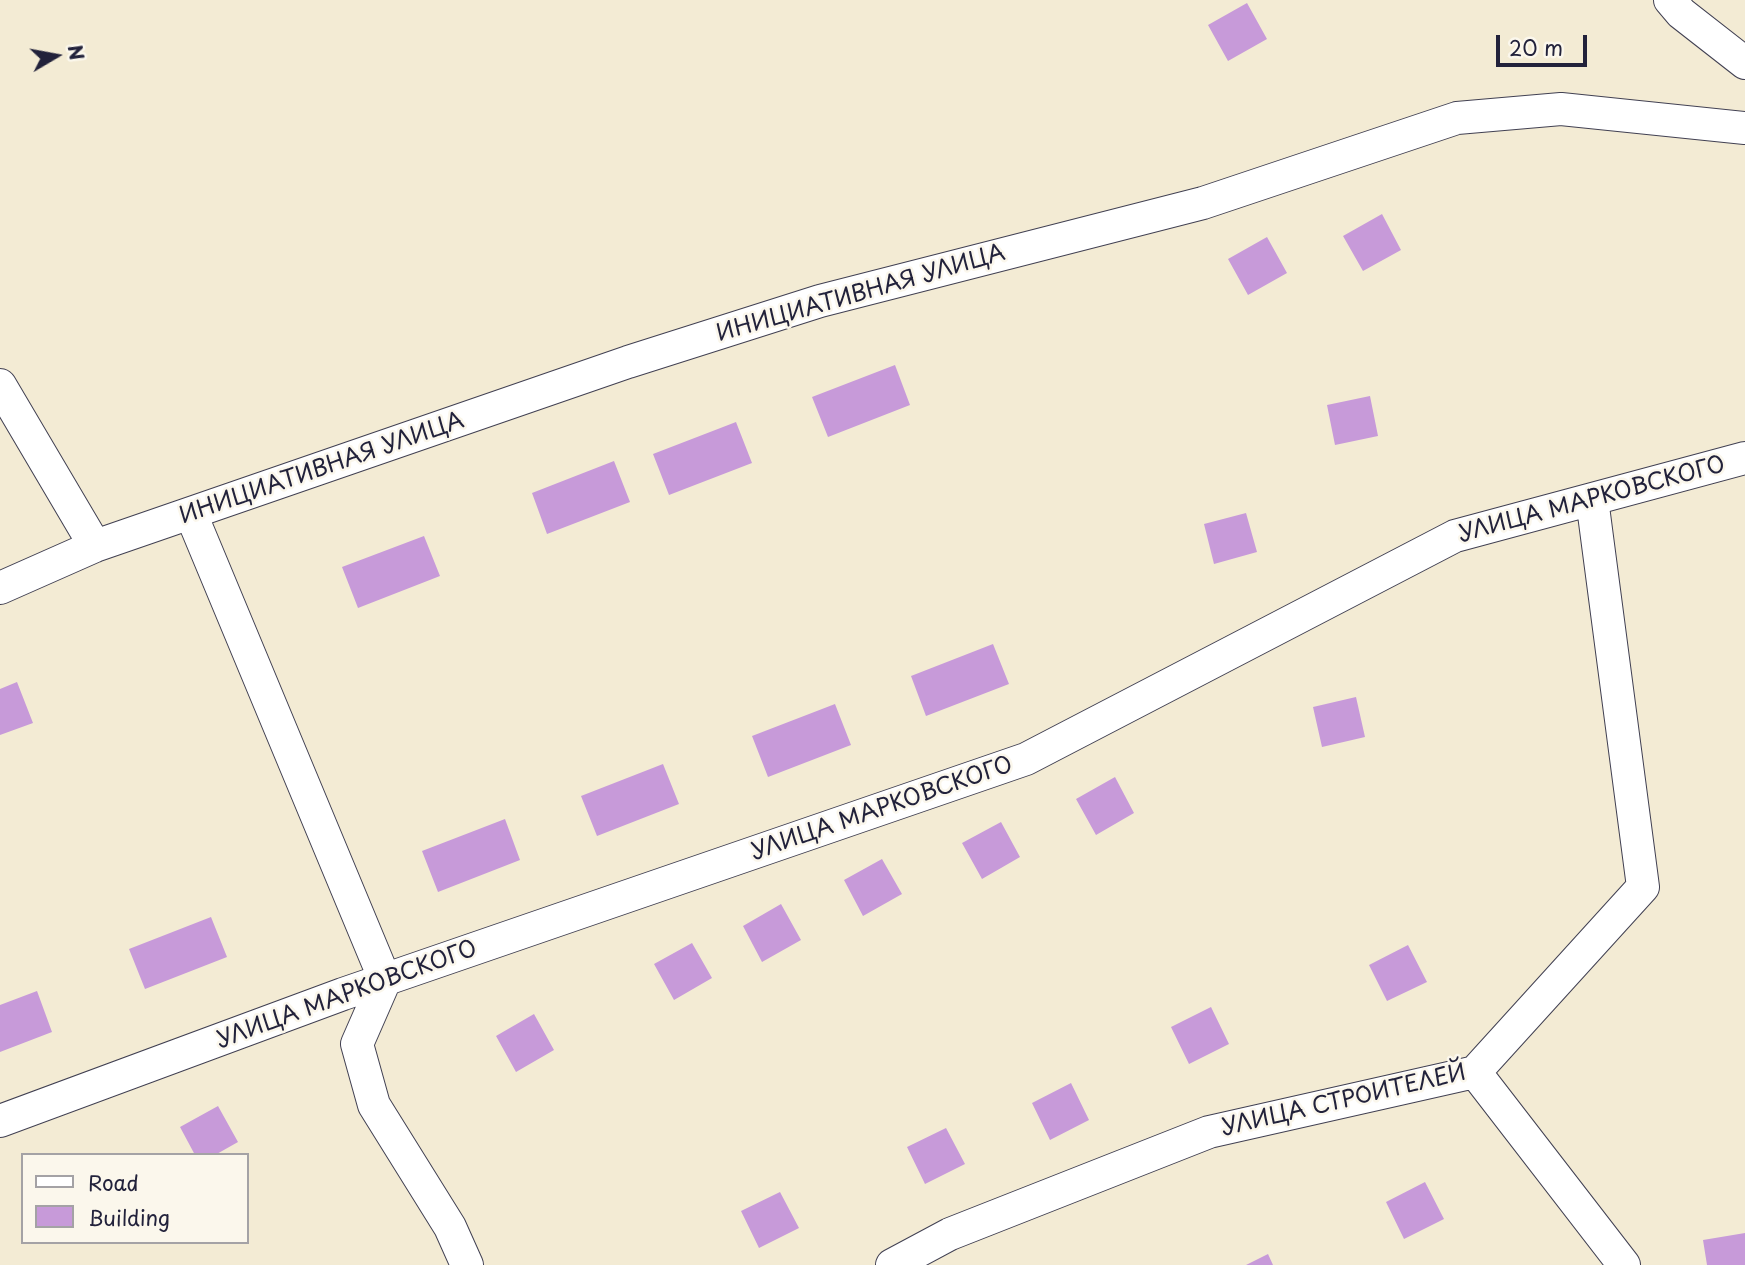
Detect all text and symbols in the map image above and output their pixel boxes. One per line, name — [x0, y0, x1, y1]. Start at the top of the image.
north arrow — [21, 21, 91, 91]
scale bar — [1500, 21, 1591, 65]
text: 20 m — [1509, 31, 1563, 63]
text: N — [62, 43, 92, 62]
street label: ИНИЦИАТИВНАЯ УЛИЦА — [713, 240, 1009, 348]
street label: ИНИЦИАТИВНАЯ УЛИЦА — [176, 407, 468, 531]
street label: УЛИЦА МАРКОВСКОГО — [1456, 451, 1728, 549]
street label: УЛИЦА МАРКОВСКОГО — [748, 751, 1016, 867]
street label: УЛИЦА МАРКОВСКОГО — [213, 935, 481, 1055]
street label: УЛИЦА СТРОИТЕЛЕЙ — [1219, 1059, 1469, 1143]
legend — [21, 1153, 248, 1244]
text: Road — [88, 1166, 139, 1198]
text: Building — [88, 1201, 170, 1233]

